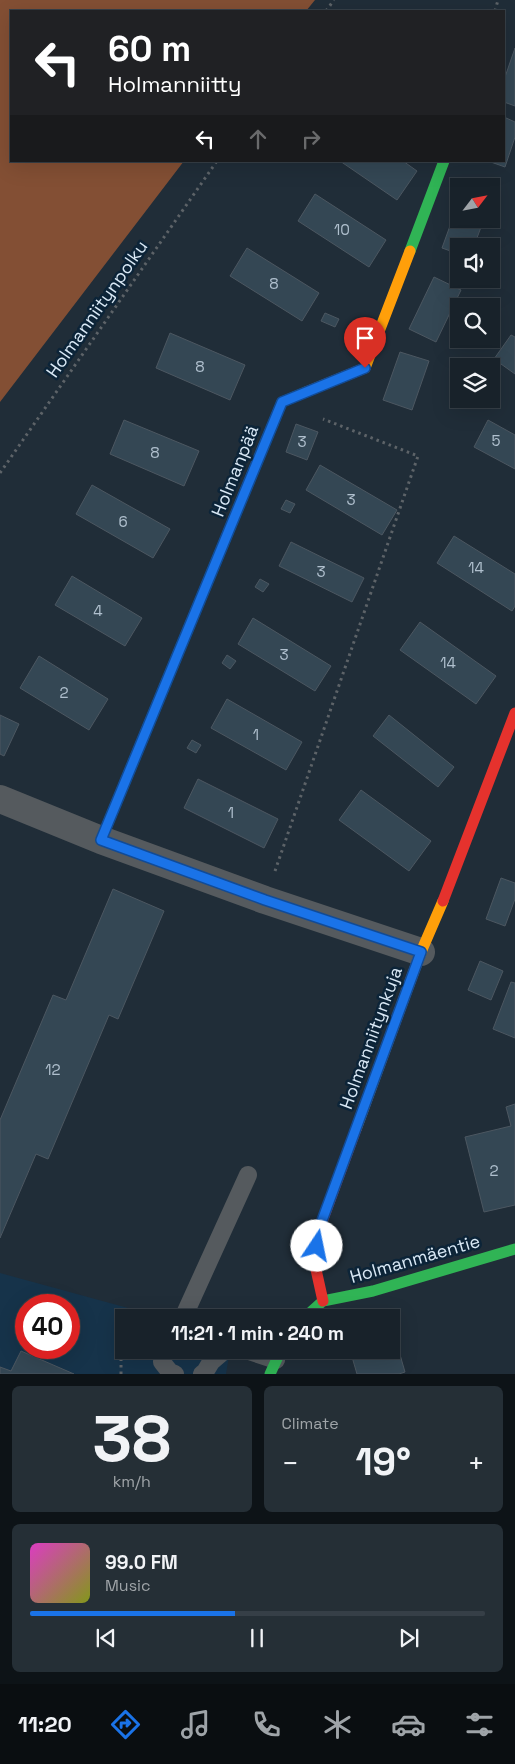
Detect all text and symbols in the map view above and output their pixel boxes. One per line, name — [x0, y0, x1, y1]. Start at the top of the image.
text: 60 m — [108, 27, 191, 71]
icon: left — [25, 30, 90, 95]
text: Holmanniitty — [108, 70, 241, 98]
icon: left — [191, 125, 219, 153]
icon: ahead — [244, 125, 272, 153]
icon: right — [297, 125, 325, 153]
north arrow — [450, 178, 500, 228]
map controls — [450, 178, 500, 408]
house number: 10 — [334, 220, 350, 239]
street label: Holmanniitynpolku — [41, 236, 153, 382]
button: sound — [450, 238, 500, 288]
house number: 8 — [269, 274, 279, 293]
button: search — [450, 298, 500, 348]
pin — [344, 317, 386, 368]
icon: arrive — [351, 324, 379, 352]
house number: 8 — [195, 357, 205, 376]
button: layers — [450, 358, 500, 408]
street label: Holmanpää — [206, 422, 263, 520]
house number: 5 — [492, 431, 501, 450]
house number: 3 — [297, 432, 307, 451]
house number: 8 — [150, 443, 160, 462]
house number: 3 — [346, 490, 356, 509]
house number: 6 — [118, 512, 128, 531]
house number: 14 — [468, 558, 484, 577]
house number: 3 — [316, 562, 326, 581]
house number: 4 — [93, 601, 103, 620]
house number: 3 — [279, 645, 289, 664]
house number: 14 — [440, 653, 456, 672]
house number: 2 — [59, 683, 69, 702]
house number: 1 — [253, 725, 259, 744]
house number: 1 — [228, 803, 234, 822]
street label: Holmanniitynkuja — [334, 963, 407, 1112]
house number: 12 — [45, 1060, 61, 1079]
house number: 2 — [489, 1161, 499, 1180]
position arrow — [290, 1219, 342, 1271]
street label: Holmanmäentie — [347, 1229, 483, 1288]
speed limit sign: 40 — [15, 1294, 80, 1359]
text: 11:21 · 1 min · 240 m — [171, 1321, 344, 1346]
text: 38 — [92, 1397, 171, 1480]
text: Climate — [282, 1413, 339, 1434]
text: 19° — [355, 1438, 411, 1486]
text: − — [282, 1445, 299, 1481]
text: + — [468, 1445, 485, 1481]
text: km/h — [113, 1471, 151, 1492]
text: 99.0 FM — [105, 1550, 178, 1575]
text: Music — [105, 1575, 151, 1596]
icon: previous — [92, 1624, 120, 1652]
icon: pause — [243, 1624, 271, 1652]
icon: next — [395, 1624, 423, 1652]
icon: directions — [108, 1707, 143, 1742]
icon: music — [178, 1707, 213, 1742]
icon: phone — [249, 1707, 284, 1742]
icon: climate — [320, 1707, 355, 1742]
icon: car — [391, 1707, 426, 1742]
icon: filters — [462, 1707, 497, 1742]
text: 11:20 — [18, 1710, 72, 1738]

